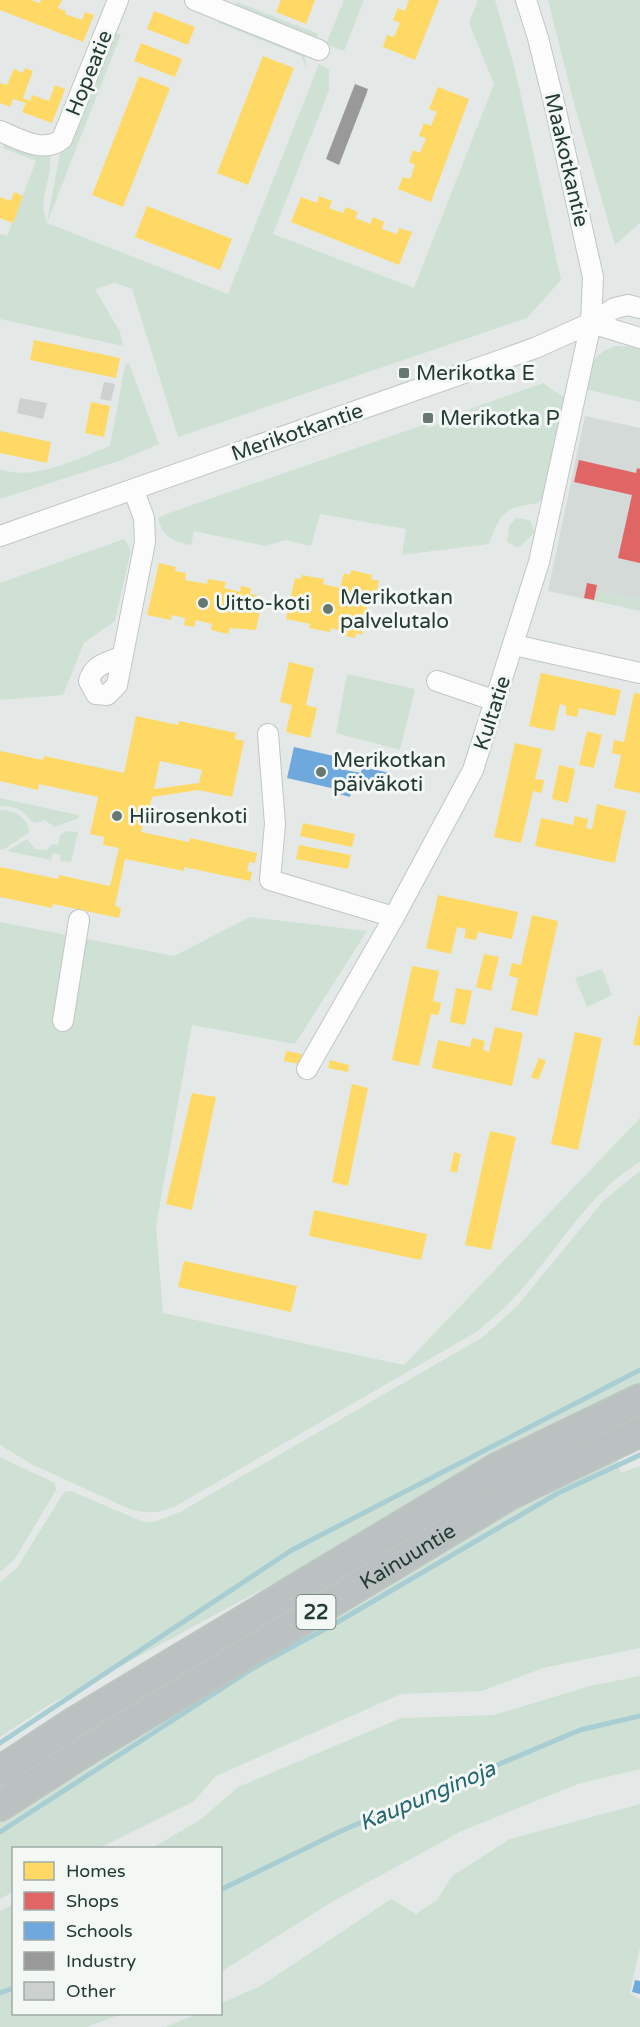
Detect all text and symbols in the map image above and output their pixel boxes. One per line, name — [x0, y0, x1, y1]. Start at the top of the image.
street label: Hopeatie — [61, 27, 118, 120]
street label: Maakotkantie — [539, 91, 594, 230]
place label: Merikotka E — [416, 361, 535, 386]
marker: Merikotka E — [397, 366, 411, 380]
street label: Merikotkantie — [228, 398, 366, 467]
place label: Merikotka P — [440, 406, 560, 431]
marker: Merikotka P — [421, 411, 435, 425]
place label: Merikotkan palvelutalo — [340, 585, 453, 634]
place label: Uitto-koti — [215, 591, 310, 616]
marker: Uitto-koti — [196, 596, 210, 610]
marker: Merikotkan palvelutalo — [321, 602, 335, 616]
street label: Kultatie — [469, 673, 516, 754]
place label: Merikotkan päiväkoti — [333, 748, 446, 797]
marker: Merikotkan päiväkoti — [314, 765, 328, 779]
place label: Hiirosenkoti — [129, 804, 248, 829]
marker: Hiirosenkoti — [110, 809, 124, 823]
street label: Kainuuntie — [356, 1518, 460, 1595]
road number: 22 — [296, 1595, 336, 1629]
water label: Kaupunginoja — [355, 1755, 500, 1836]
legend — [12, 1847, 222, 2015]
text: Homes — [66, 1860, 126, 1882]
text: Shops — [66, 1890, 119, 1912]
text: Schools — [66, 1920, 133, 1942]
text: Industry — [66, 1950, 137, 1972]
text: Other — [66, 1980, 116, 2002]

